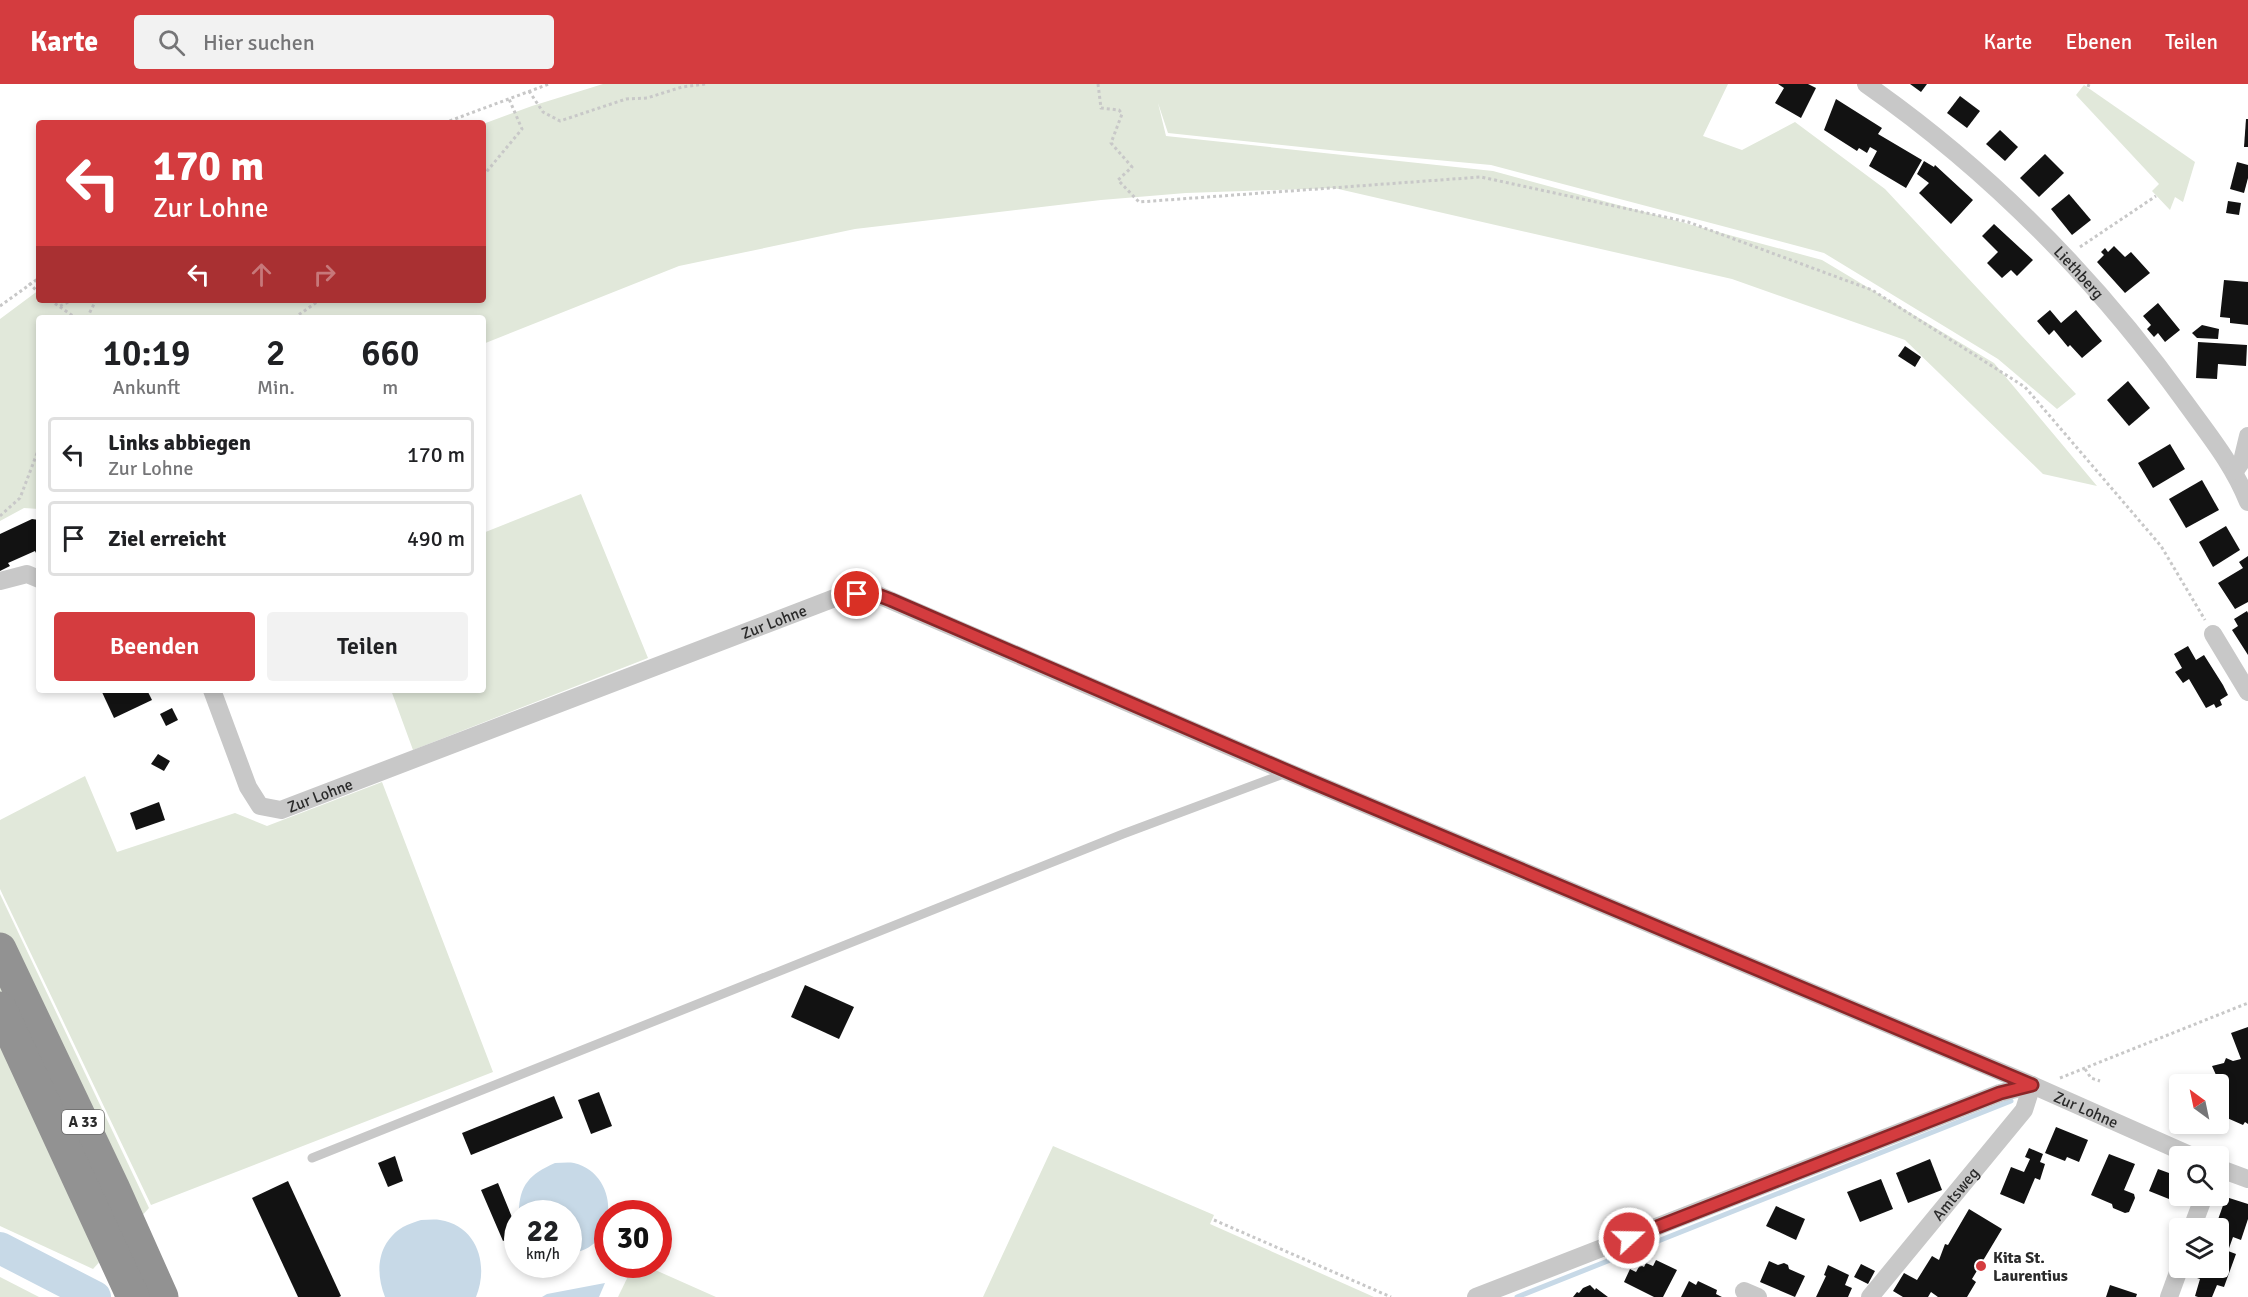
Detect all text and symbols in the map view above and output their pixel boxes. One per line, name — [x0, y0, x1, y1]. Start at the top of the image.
search box — [134, 15, 554, 69]
text: Karte — [30, 25, 98, 59]
icon: search — [155, 26, 188, 59]
text: Hier suchen — [203, 29, 315, 56]
text: Karte — [1983, 29, 2032, 55]
text: Ebenen — [2065, 29, 2132, 55]
text: Teilen — [2165, 29, 2218, 55]
text: 170 m — [153, 141, 264, 192]
icon: left — [54, 144, 132, 222]
text: Zur Lohne — [153, 192, 269, 225]
street label: Liethberg — [2049, 242, 2108, 304]
icon: left — [182, 258, 215, 291]
icon: ahead — [245, 258, 278, 291]
icon: right — [308, 258, 341, 291]
text: 10:19 — [103, 331, 190, 376]
text: 2 — [266, 331, 286, 376]
text: 660 — [361, 331, 420, 376]
text: Ankunft — [113, 375, 180, 400]
text: Min. — [257, 375, 295, 400]
text: m — [382, 375, 398, 400]
text: Links abbiegen — [108, 429, 251, 456]
icon: left — [57, 438, 90, 471]
text: 170 m — [407, 441, 465, 468]
text: Zur Lohne — [108, 456, 194, 481]
icon: arrive — [57, 522, 90, 555]
text: Ziel erreicht — [108, 525, 226, 552]
text: 490 m — [407, 525, 465, 552]
pin — [831, 568, 882, 619]
icon: arrive — [840, 577, 873, 610]
street label: Zur Lohne — [739, 601, 810, 644]
button: Beenden — [54, 612, 255, 681]
button: Teilen — [267, 612, 468, 681]
street label: Zur Lohne — [285, 774, 356, 818]
north arrow — [2169, 1074, 2229, 1134]
map controls — [2169, 1074, 2229, 1278]
street label: Zur Lohne — [2050, 1087, 2121, 1133]
road number: A 33 — [62, 1110, 104, 1134]
button: search — [2169, 1146, 2229, 1206]
street label: Amtsweg — [1928, 1164, 1984, 1225]
speed limit sign: 30 — [594, 1200, 672, 1278]
position arrow — [1597, 1206, 1661, 1270]
text: 22 — [527, 1213, 559, 1250]
button: layers — [2169, 1218, 2229, 1278]
text: km/h — [526, 1245, 560, 1263]
place label: Kita St. Laurentius — [1993, 1248, 2068, 1286]
marker: Kita St. Laurentius — [1974, 1259, 1988, 1273]

